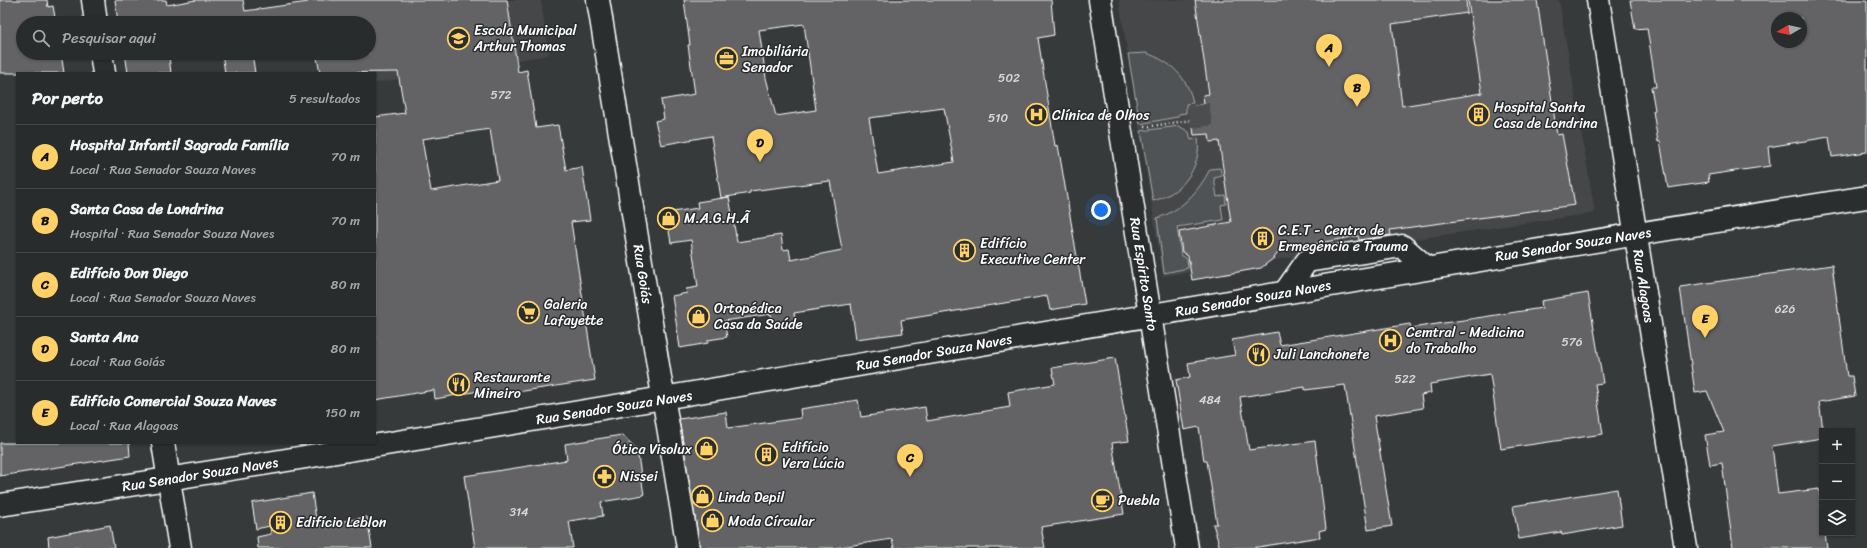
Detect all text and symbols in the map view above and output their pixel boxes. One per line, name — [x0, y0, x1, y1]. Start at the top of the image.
north arrow — [1771, 12, 1807, 48]
search box — [16, 16, 376, 60]
place label: Escola Municipal Arthur Thomas — [473, 18, 578, 59]
text: Pesquisar aqui — [62, 25, 156, 51]
school or university icon: Escola Municipal Arthur Thomas — [445, 25, 471, 51]
icon: search — [30, 27, 52, 49]
pin: A — [1316, 34, 1342, 67]
place label: Imobiliária Senador — [741, 39, 809, 80]
office icon: Imobiliária Senador — [714, 46, 740, 72]
house number: 502 — [998, 67, 1020, 89]
pin: B — [1344, 74, 1370, 107]
text: Por perto — [32, 83, 103, 113]
house number: 572 — [490, 84, 512, 106]
text: 5 resultados — [289, 87, 360, 110]
place label: Hospital Santa Casa de Londrina — [1494, 95, 1597, 136]
hospital icon: Clínica de Olhos — [1024, 102, 1050, 128]
building icon: Hospital Santa Casa de Londrina — [1466, 102, 1492, 128]
place label: Clínica de Olhos — [1052, 103, 1150, 128]
house number: 510 — [988, 107, 1008, 129]
pin: D — [747, 129, 773, 162]
text: Hospital Infantil Sagrada Família — [70, 132, 289, 158]
text: A — [41, 145, 49, 168]
text: 70 m — [331, 145, 360, 168]
text: Local · Rua Senador Souza Naves — [70, 158, 256, 181]
text: Santa Casa de Londrina — [70, 196, 223, 222]
your location — [1091, 200, 1111, 220]
shop icon: M.A.G.H.Ã — [655, 205, 681, 231]
place label: M.A.G.H.Ã — [684, 206, 751, 231]
text: B — [41, 209, 49, 232]
text: 70 m — [331, 209, 360, 232]
street label: Rua Espírito Santo — [1122, 215, 1165, 333]
place label: C.E.T - Centro de Ermegência e Trauma — [1278, 218, 1408, 259]
street label: Rua Senador Souza Naves — [1493, 220, 1653, 269]
text: Hospital · Rua Senador Souza Naves — [70, 222, 274, 245]
building icon: C.E.T - Centro de Ermegência e Trauma — [1249, 225, 1275, 251]
place label: Edifício Executive Center — [980, 231, 1086, 272]
building icon: Edifício Executive Center — [952, 238, 978, 264]
street label: Rua Goiás — [625, 243, 660, 306]
street label: Rua Alagoas — [1625, 248, 1662, 325]
text: Edifício Don Diego — [70, 260, 188, 286]
street label: Rua Senador Souza Naves — [1173, 272, 1333, 324]
text: C — [41, 273, 49, 296]
text: 80 m — [331, 273, 360, 296]
text: Local · Rua Senador Souza Naves — [70, 286, 256, 309]
place label: Galeria Lafayette — [544, 292, 604, 333]
place label: Ortopédica Casa da Saúde — [714, 296, 803, 337]
house number: 626 — [1775, 298, 1795, 320]
supermarket icon: Galeria Lafayette — [515, 299, 541, 325]
shop icon: Ortopédica Casa da Saúde — [686, 303, 712, 329]
pin: E — [1692, 305, 1718, 338]
place label: Cemtral - Medicina do Trabalho — [1406, 320, 1524, 361]
text: Santa Ana — [70, 324, 139, 350]
street label: Rua Senador Souza Naves — [854, 326, 1014, 378]
hospital icon: Cemtral - Medicina do Trabalho — [1378, 327, 1404, 353]
house number: 576 — [1561, 331, 1583, 353]
text: D — [41, 337, 49, 360]
text: 80 m — [331, 337, 360, 360]
restaurant icon: Juli Lanchonete — [1246, 341, 1272, 367]
place label: Juli Lanchonete — [1273, 342, 1369, 367]
text: Local · Rua Goiás — [70, 350, 165, 373]
place label: Restaurante Mineiro — [474, 365, 550, 406]
house number: 522 — [1394, 368, 1416, 390]
restaurant icon: Restaurante Mineiro — [445, 372, 471, 398]
street label: Rua Senador Souza Naves — [534, 383, 694, 432]
text: Edifício Comercial Souza Naves — [70, 388, 276, 414]
house number: 484 — [1199, 389, 1222, 411]
text: E — [41, 401, 49, 424]
text: 150 m — [325, 401, 360, 424]
text: Local · Rua Alagoas — [70, 414, 178, 437]
map controls — [1819, 428, 1855, 536]
button: + — [1819, 428, 1855, 464]
place label: Edifício Vera Lúcia — [782, 435, 845, 476]
shop icon: Ótica Visolux — [694, 436, 720, 462]
place label: Ótica Visolux — [612, 437, 693, 462]
building icon: Edifício Vera Lúcia — [754, 442, 780, 468]
pin: C — [897, 444, 923, 477]
street label: Rua Senador Souza Naves — [120, 450, 280, 499]
pharmacy icon: Nissei — [592, 463, 618, 489]
place label: Nissei — [620, 464, 659, 489]
button: − — [1819, 464, 1855, 500]
shop icon: Linda Depil — [689, 484, 715, 510]
place label: Linda Depil — [718, 485, 785, 510]
cafe icon: Puebla — [1090, 487, 1116, 513]
place label: Puebla — [1118, 488, 1160, 513]
button: layers — [1819, 500, 1855, 536]
house number: 314 — [509, 501, 529, 523]
shop icon: Moda Círcular — [700, 508, 726, 534]
building icon: Edifício Leblon — [268, 509, 294, 535]
place label: Moda Círcular — [728, 509, 815, 534]
place label: Edifício Leblon — [296, 510, 387, 535]

